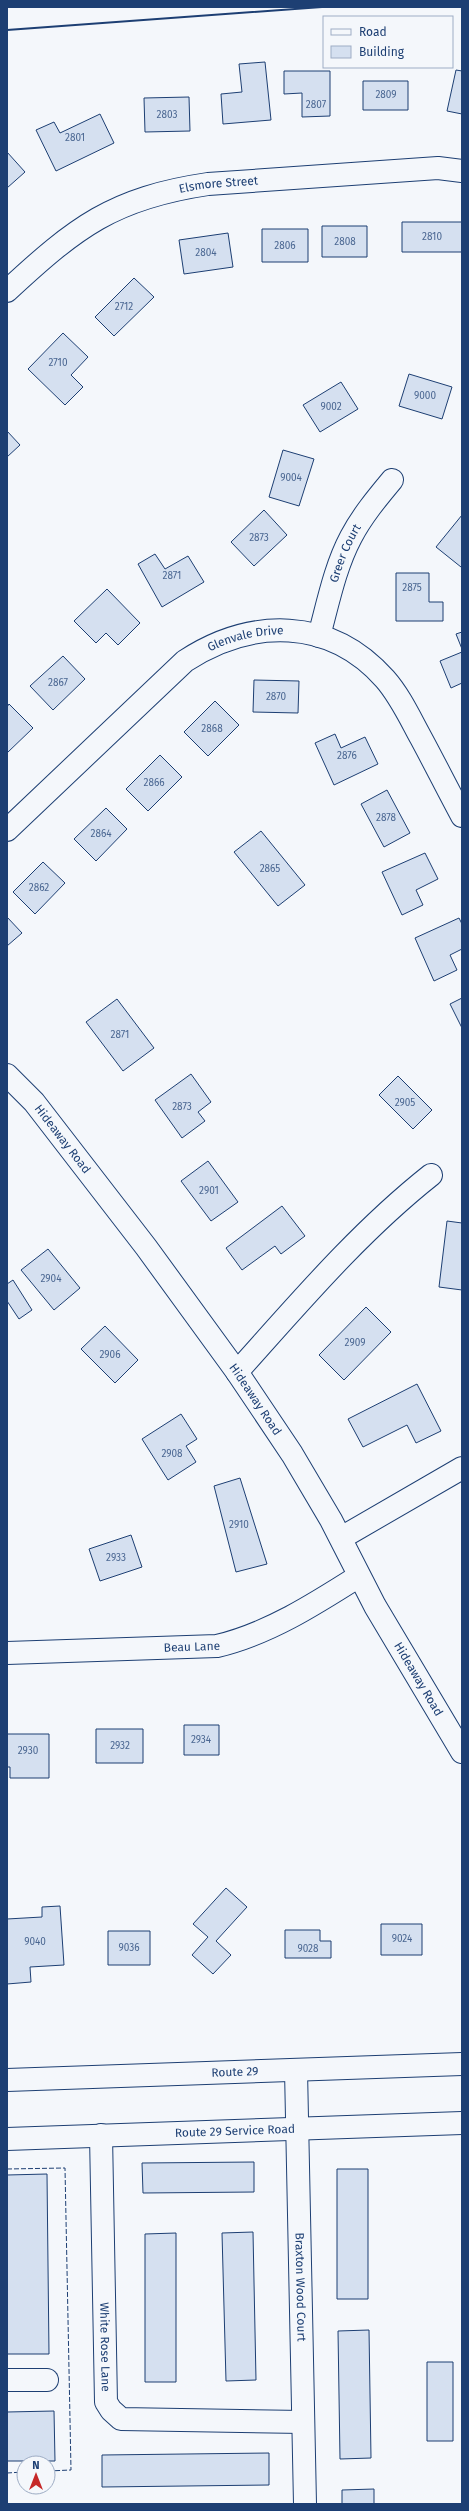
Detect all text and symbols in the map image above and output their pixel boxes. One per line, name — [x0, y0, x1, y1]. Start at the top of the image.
legend — [323, 16, 453, 68]
text: Road — [359, 25, 387, 39]
text: Building — [359, 45, 405, 59]
house number: 2809 — [375, 89, 397, 101]
house number: 2807 — [306, 99, 327, 111]
house number: 2803 — [157, 109, 177, 121]
house number: 2801 — [65, 132, 85, 144]
street label: Elsmore Street — [178, 173, 259, 196]
house number: 2810 — [422, 231, 442, 243]
house number: 2808 — [334, 236, 356, 248]
house number: 2806 — [274, 240, 296, 252]
house number: 2804 — [195, 247, 217, 259]
house number: 2712 — [115, 301, 133, 313]
house number: 2710 — [48, 357, 68, 369]
house number: 9000 — [414, 390, 436, 402]
house number: 9002 — [320, 401, 342, 413]
house number: 9004 — [280, 472, 303, 484]
street label: Greer Court — [327, 521, 364, 584]
house number: 2873 — [249, 532, 269, 544]
house number: 2871 — [163, 570, 181, 582]
house number: 2875 — [402, 582, 422, 594]
street label: Glenvale Drive — [205, 623, 283, 654]
house number: 2867 — [48, 677, 69, 689]
house number: 2870 — [266, 691, 287, 703]
house number: 2868 — [201, 723, 223, 735]
house number: 2876 — [337, 750, 357, 762]
house number: 2866 — [143, 777, 165, 789]
house number: 2878 — [376, 812, 397, 824]
house number: 2864 — [90, 828, 112, 840]
house number: 2865 — [260, 863, 280, 875]
house number: 2862 — [29, 882, 49, 894]
house number: 2871 — [111, 1029, 129, 1041]
house number: 2905 — [395, 1097, 415, 1109]
house number: 2873 — [172, 1101, 192, 1113]
street label: Hideaway Road — [32, 1102, 94, 1176]
house number: 2901 — [199, 1185, 219, 1197]
house number: 2904 — [41, 1273, 62, 1285]
house number: 2909 — [345, 1337, 365, 1349]
house number: 2906 — [99, 1349, 121, 1361]
street label: Hideaway Road — [226, 1361, 284, 1438]
house number: 2908 — [161, 1448, 183, 1460]
house number: 2910 — [229, 1519, 249, 1531]
house number: 2933 — [106, 1552, 126, 1564]
street label: Beau Lane — [163, 1639, 220, 1655]
street label: Hideaway Road — [391, 1640, 446, 1718]
house number: 2934 — [191, 1734, 212, 1746]
house number: 2932 — [110, 1740, 130, 1752]
house number: 2930 — [18, 1745, 39, 1757]
house number: 9024 — [392, 1933, 413, 1945]
house number: 9040 — [24, 1936, 46, 1948]
house number: 9036 — [118, 1942, 140, 1954]
house number: 9028 — [297, 1943, 319, 1955]
street label: Route 29 — [211, 2064, 259, 2080]
street label: Route 29 Service Road — [175, 2122, 295, 2140]
street label: Braxton Wood Court — [292, 2232, 309, 2342]
street label: White Rose Lane — [97, 2302, 113, 2392]
north arrow — [16, 2455, 56, 2495]
text: N — [32, 2459, 40, 2472]

